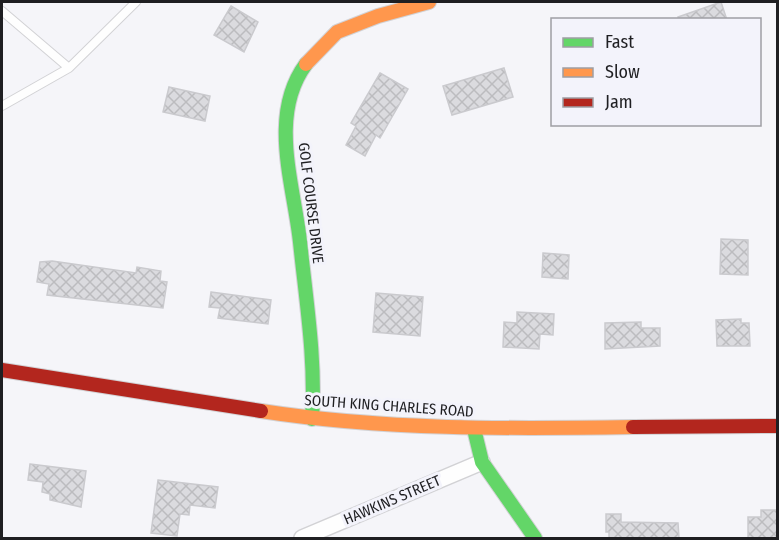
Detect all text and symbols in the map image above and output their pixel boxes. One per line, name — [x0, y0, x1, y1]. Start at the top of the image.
legend — [551, 18, 761, 126]
text: Fast — [605, 31, 634, 53]
text: Slow — [605, 61, 640, 83]
text: Jam — [605, 91, 633, 113]
street label: GOLF COURSE DRIVE — [295, 141, 327, 265]
street label: SOUTH KING CHARLES ROAD — [304, 391, 474, 421]
street label: HAWKINS STREET — [341, 471, 443, 528]

